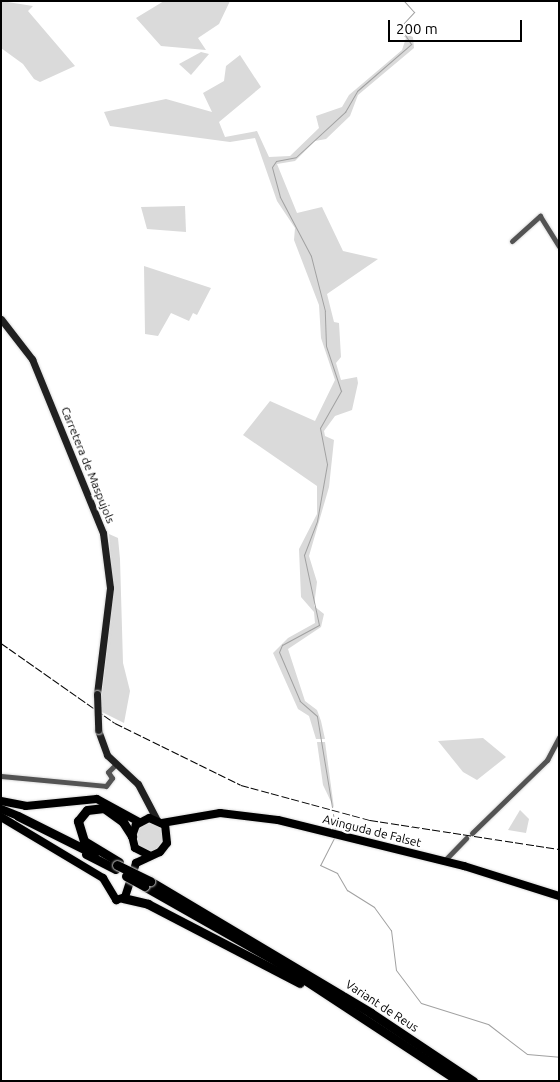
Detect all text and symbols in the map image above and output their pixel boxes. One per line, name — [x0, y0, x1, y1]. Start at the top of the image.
scale bar — [390, 10, 524, 42]
text: 200 m — [396, 20, 438, 37]
street label: Carretera de Maspujols — [58, 405, 118, 525]
street label: Avinguda de Falset — [321, 812, 423, 850]
street label: Variant de Reus — [343, 977, 421, 1035]

